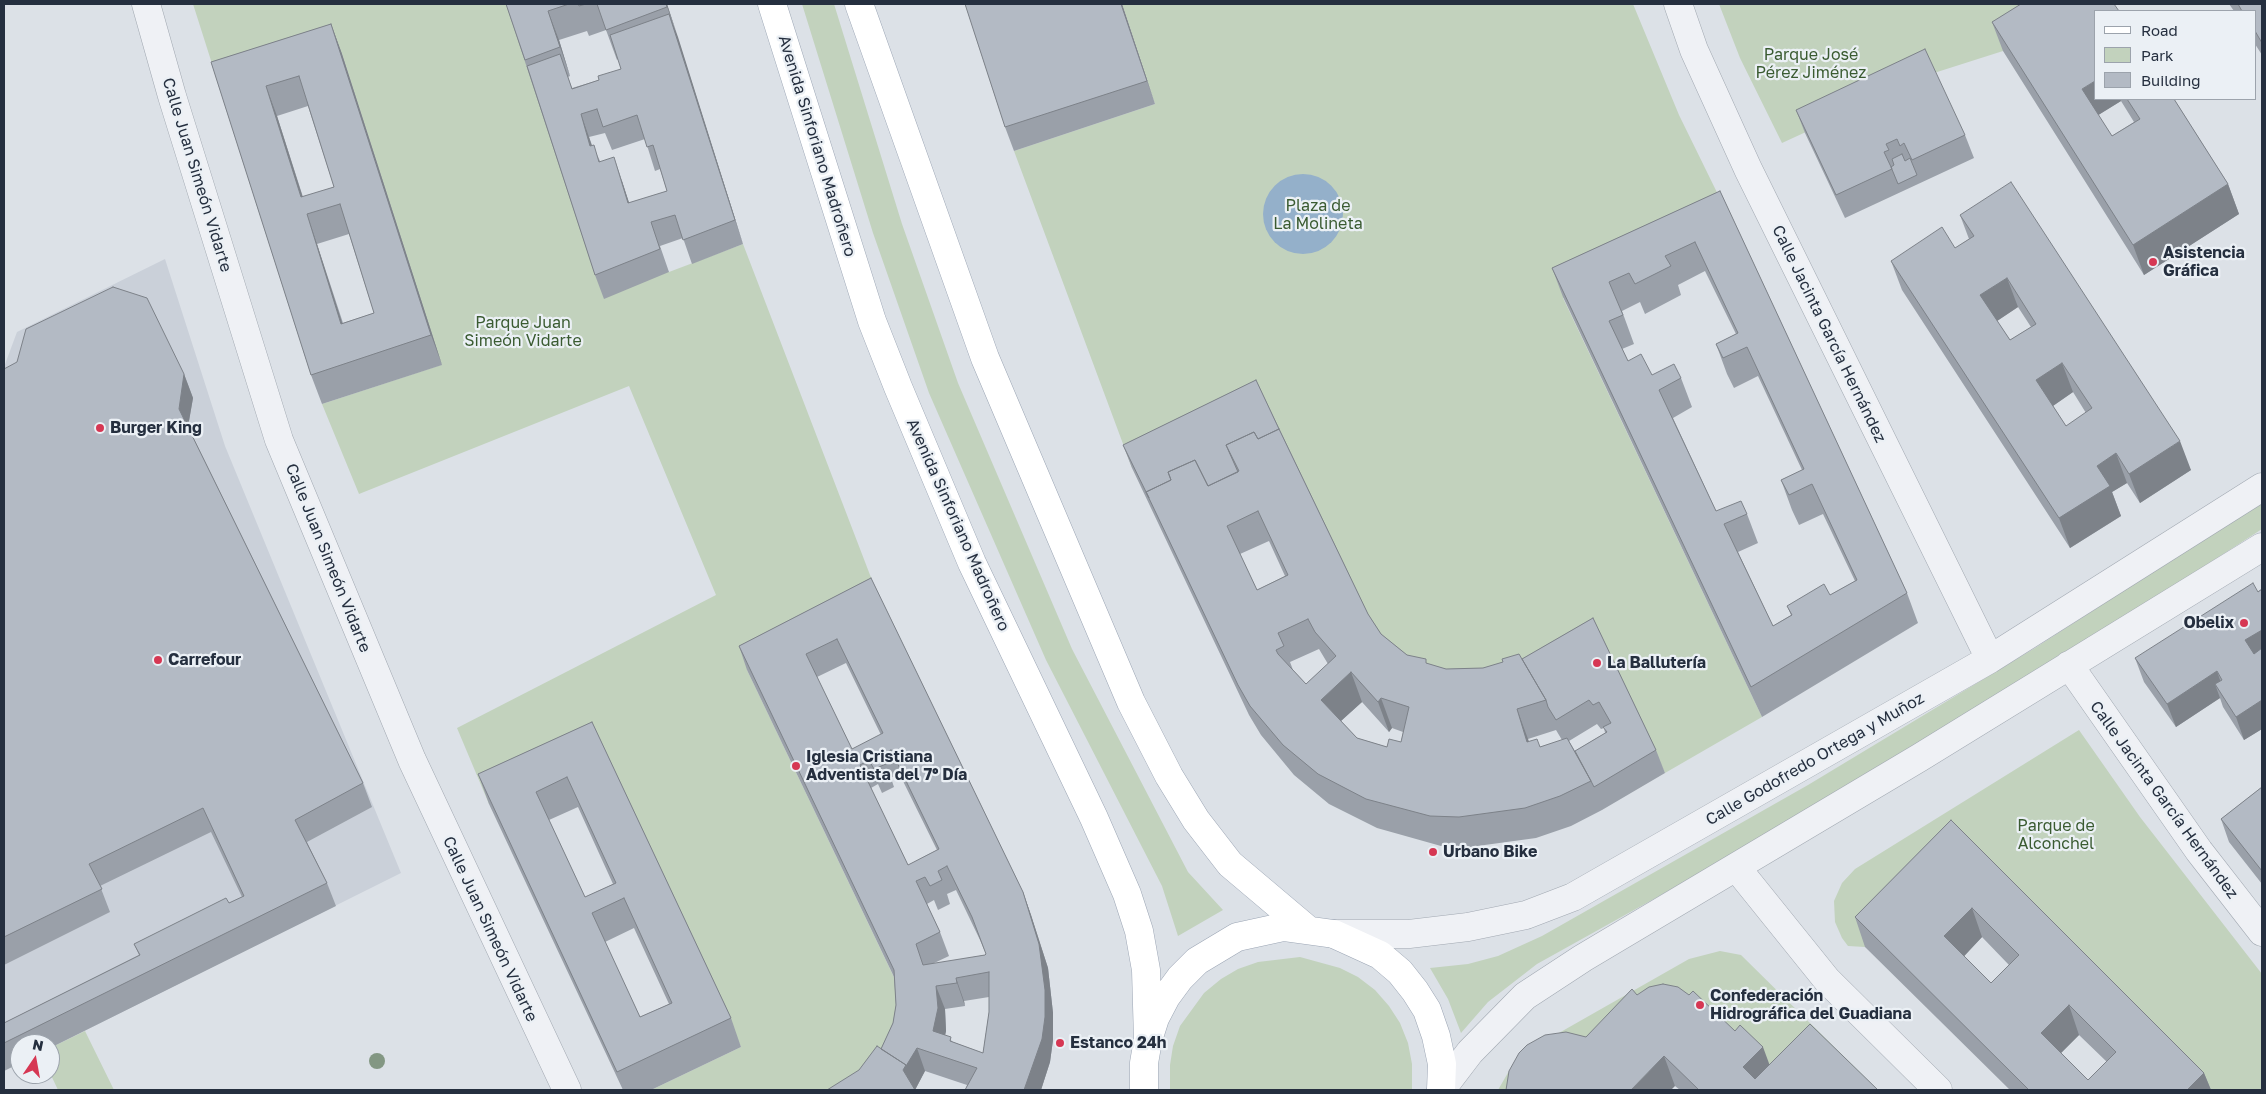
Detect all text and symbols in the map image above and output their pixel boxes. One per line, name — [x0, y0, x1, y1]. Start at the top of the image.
legend — [2094, 10, 2256, 100]
text: Road — [2141, 21, 2178, 39]
street label: Avenida Sinforiano Madroñero — [774, 33, 860, 259]
park label: Parque José Pérez Jiménez — [1755, 45, 1867, 83]
text: Park — [2141, 46, 2173, 64]
text: Building — [2141, 71, 2201, 89]
street label: Calle Juan Simeón Vidarte — [158, 75, 236, 275]
park label: Plaza de La Molineta — [1273, 196, 1363, 234]
street label: Calle Jacinta García Hernández — [1768, 222, 1890, 446]
place label: Asistencia Gráfica — [2163, 243, 2245, 281]
marker: Asistencia Gráfica — [2147, 256, 2159, 268]
park label: Parque Juan Simeón Vidarte — [464, 313, 582, 351]
street label: Avenida Sinforiano Madroñero — [902, 416, 1014, 634]
place label: Burger King — [110, 418, 202, 438]
marker: Burger King — [94, 422, 106, 434]
street label: Calle Juan Simeón Vidarte — [281, 461, 375, 655]
place label: Obelix — [2183, 613, 2234, 633]
marker: Obelix — [2238, 617, 2250, 629]
place label: Carrefour — [168, 650, 241, 670]
place label: La Ballutería — [1607, 653, 1706, 673]
marker: Carrefour — [152, 654, 164, 666]
marker: La Ballutería — [1591, 657, 1603, 669]
street label: Calle Godofredo Ortega y Muñoz — [1702, 688, 1928, 830]
street label: Calle Jacinta García Hernández — [2086, 697, 2242, 903]
place label: Iglesia Cristiana Adventista del 7º Día — [806, 747, 967, 785]
marker: Iglesia Cristiana Adventista del 7º Día — [790, 760, 802, 772]
park label: Parque de Alconchel — [2017, 816, 2095, 854]
street label: Calle Juan Simeón Vidarte — [439, 833, 541, 1025]
place label: Urbano Bike — [1443, 842, 1537, 862]
marker: Urbano Bike — [1427, 846, 1439, 858]
place label: Confederación Hidrográfica del Guadiana — [1710, 986, 1911, 1024]
marker: Confederación Hidrográfica del Guadiana — [1694, 999, 1706, 1011]
place label: Estanco 24h — [1070, 1033, 1166, 1053]
north arrow — [10, 1034, 60, 1084]
text: N — [31, 1035, 45, 1054]
marker: Estanco 24h — [1054, 1037, 1066, 1049]

